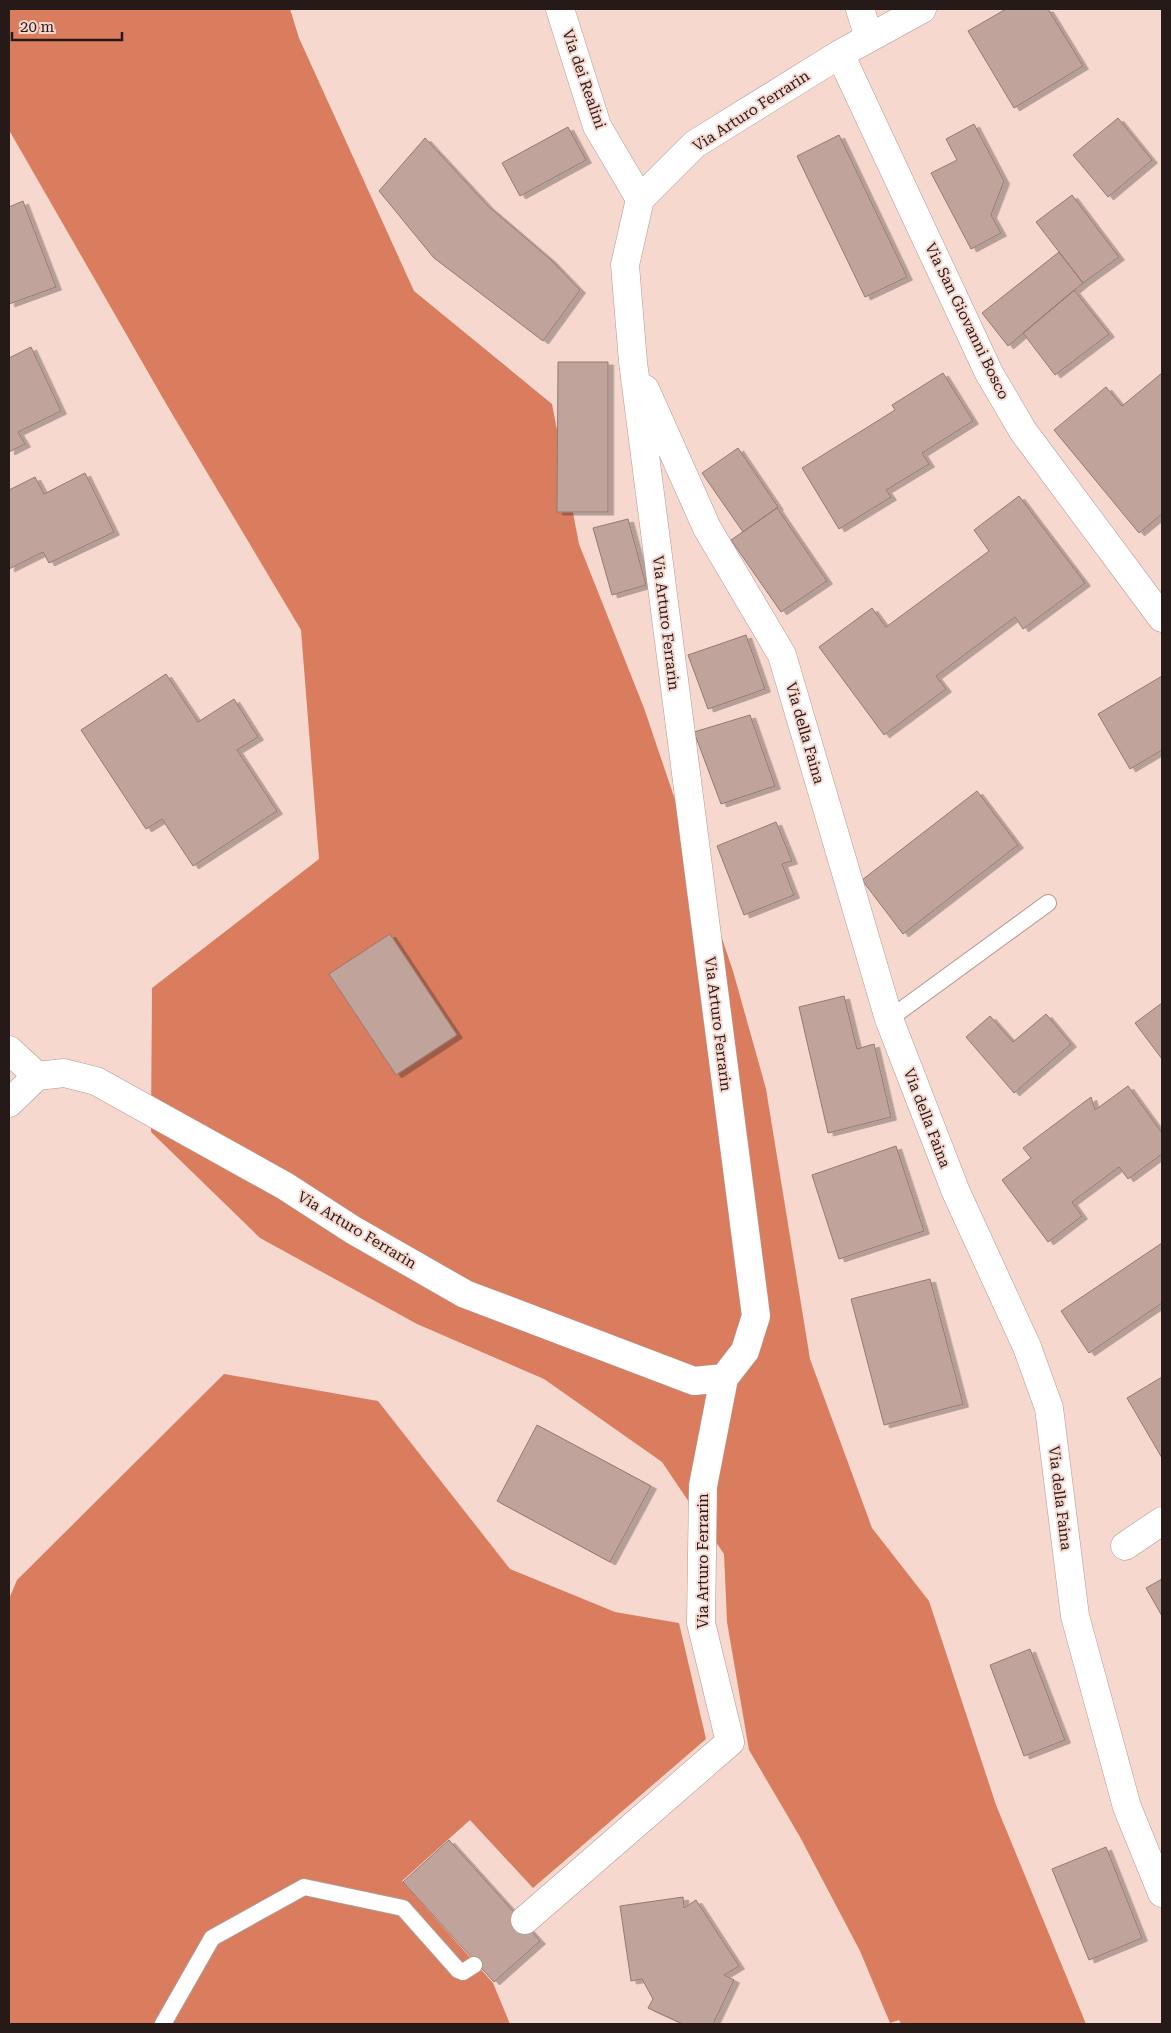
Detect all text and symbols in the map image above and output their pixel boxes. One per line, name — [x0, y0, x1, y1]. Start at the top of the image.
scale bar — [12, 10, 122, 42]
text: 20 m — [20, 18, 55, 36]
street label: Via dei Realini — [559, 27, 610, 131]
street label: Via Arturo Ferrarin — [689, 66, 813, 155]
street label: Via San Giovanni Bosco — [921, 240, 1013, 402]
street label: Via Arturo Ferrarin — [649, 555, 683, 692]
street label: Via della Faina — [782, 680, 828, 786]
street label: Via Arturo Ferrarin — [701, 956, 735, 1093]
street label: Via della Faina — [900, 1066, 954, 1170]
street label: Via Arturo Ferrarin — [294, 1187, 420, 1273]
street label: Via della Faina — [1045, 1445, 1075, 1551]
street label: Via Arturo Ferrarin — [694, 1493, 712, 1629]

